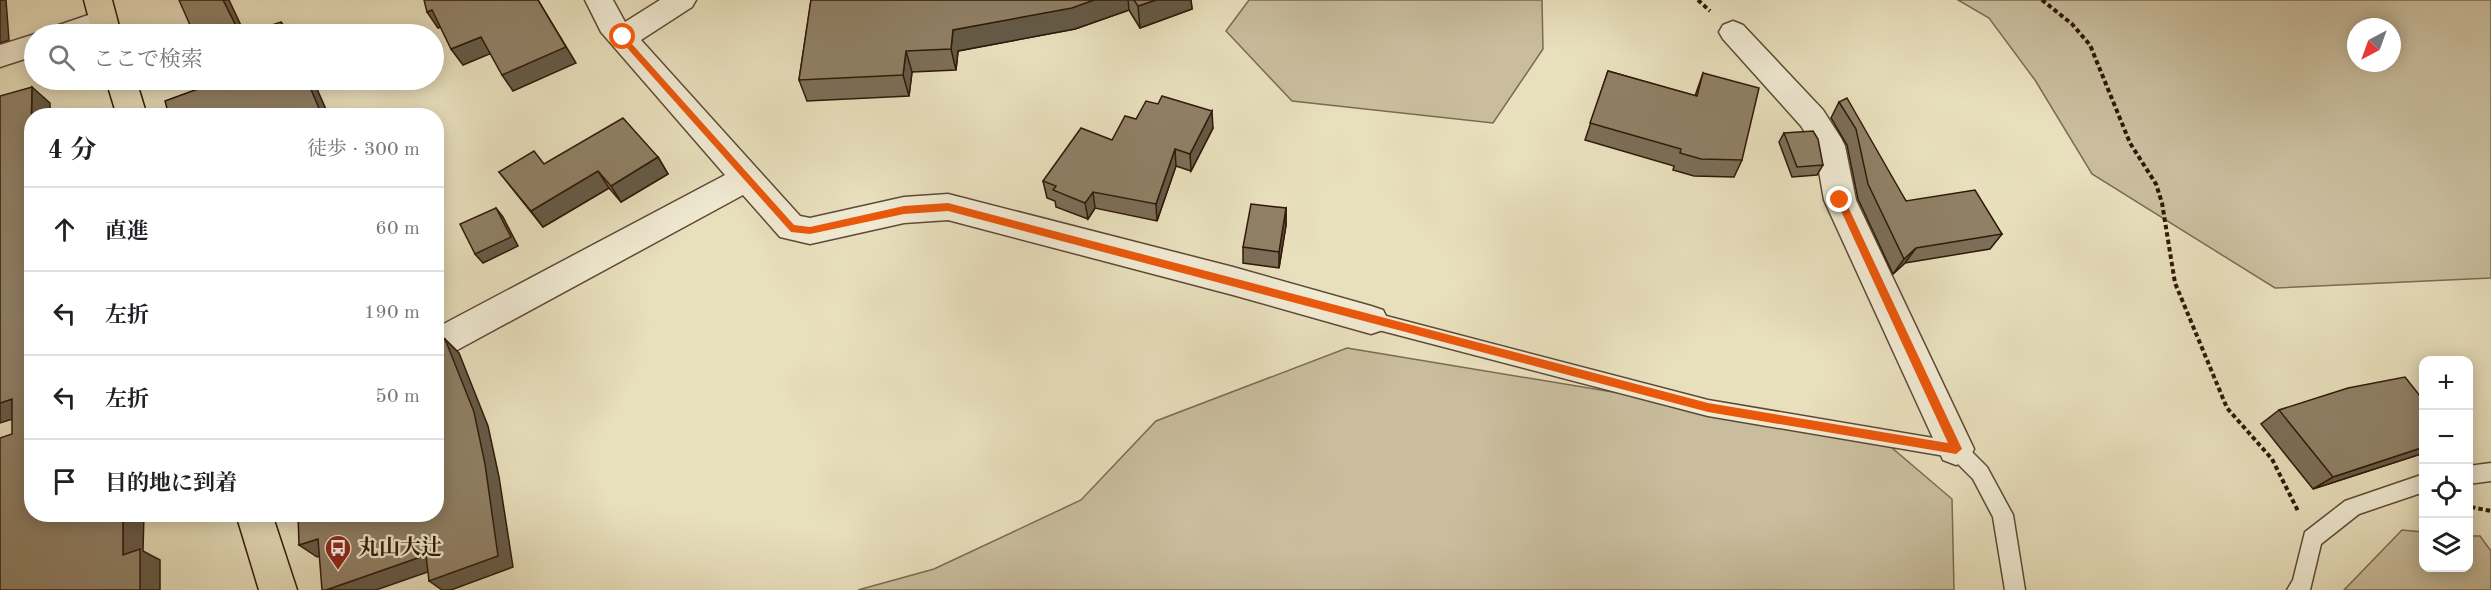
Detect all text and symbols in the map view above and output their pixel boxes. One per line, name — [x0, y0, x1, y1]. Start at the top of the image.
north arrow — [2347, 18, 2401, 72]
route start — [609, 23, 635, 49]
search box — [24, 24, 444, 90]
icon: search — [45, 41, 78, 74]
text: ここで検索 — [93, 49, 203, 71]
text: 4 分 — [48, 138, 96, 164]
text: 徒歩 · 300 m — [307, 140, 420, 160]
route end — [1826, 186, 1852, 212]
icon: ahead — [48, 213, 81, 246]
text: 60 m — [375, 219, 420, 239]
text: 直進 — [105, 221, 149, 243]
icon: left — [48, 297, 81, 330]
text: 190 m — [364, 303, 420, 323]
text: 左折 — [105, 305, 149, 327]
map controls — [2419, 356, 2473, 572]
button: + — [2419, 356, 2473, 410]
icon: left — [48, 381, 81, 414]
text: 50 m — [375, 387, 420, 407]
text: 左折 — [105, 389, 149, 411]
button: − — [2419, 410, 2473, 464]
button: locate — [2419, 464, 2473, 518]
icon: arrive — [48, 465, 81, 498]
text: 目的地に到着 — [105, 473, 237, 495]
button: layers — [2419, 518, 2473, 572]
bus stop icon: 丸山大辻 — [323, 533, 353, 571]
place label: 丸山大辻 — [358, 535, 442, 559]

